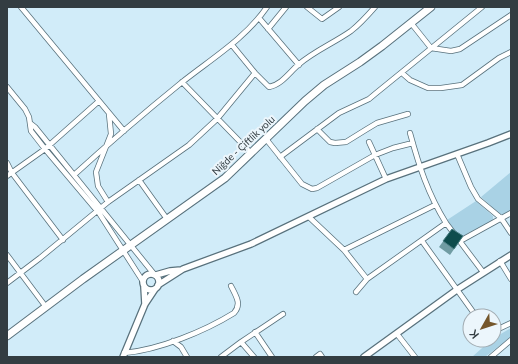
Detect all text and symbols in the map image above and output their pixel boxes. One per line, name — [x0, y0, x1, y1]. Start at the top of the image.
street label: Niğde - Çiftlik yolu — [209, 113, 277, 177]
north arrow — [462, 308, 502, 348]
text: K — [466, 327, 481, 342]

